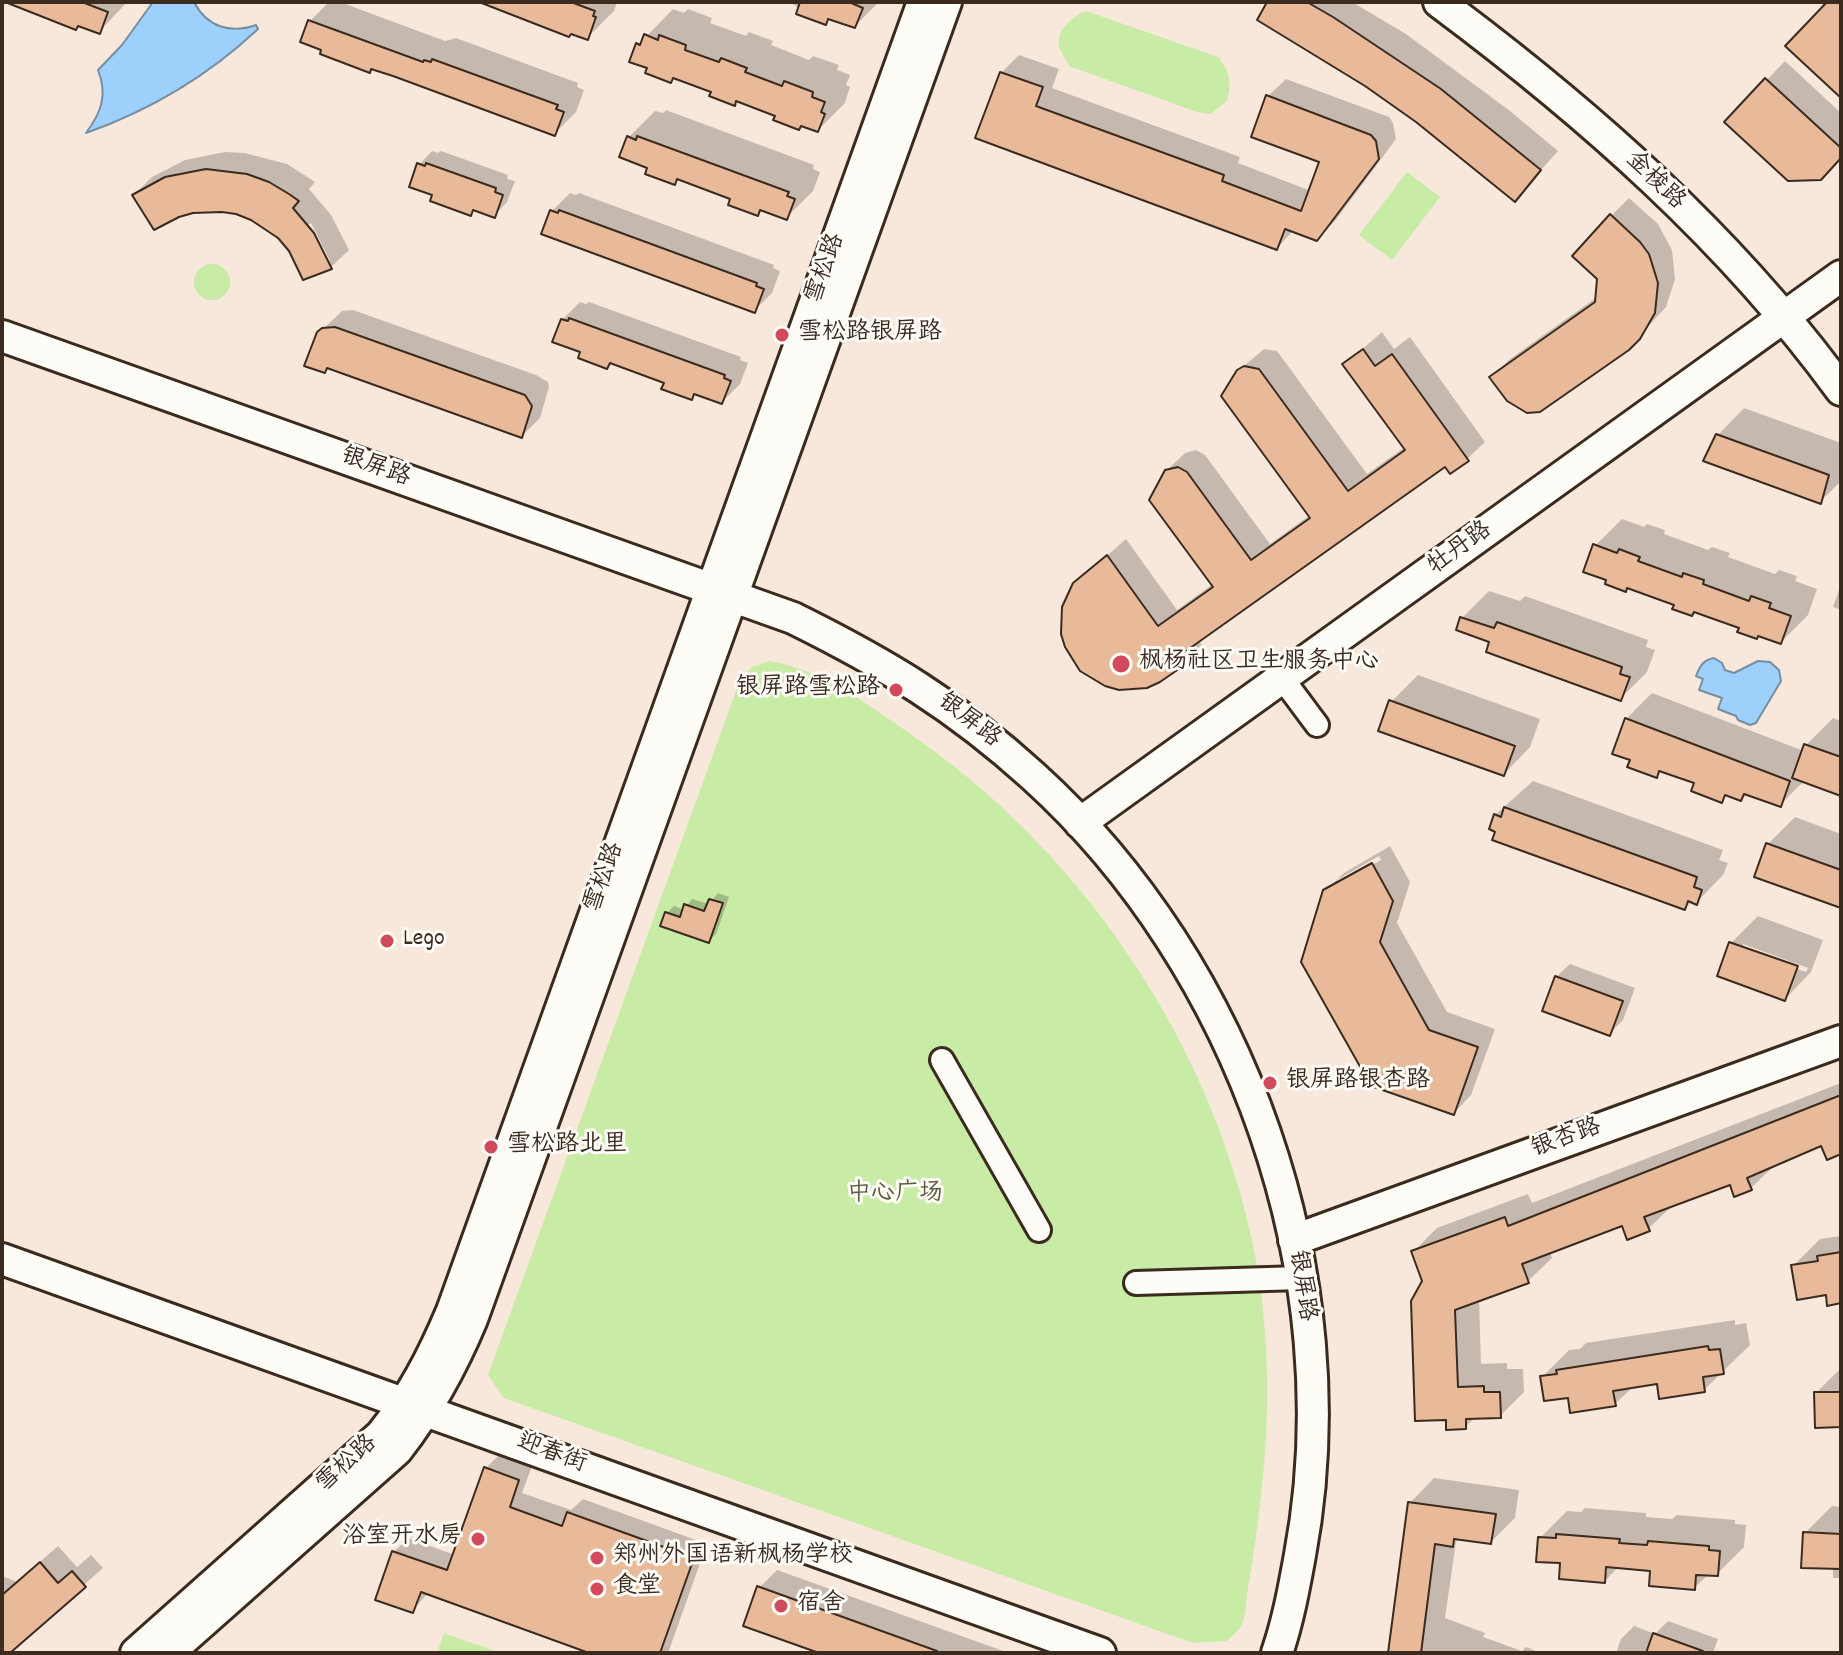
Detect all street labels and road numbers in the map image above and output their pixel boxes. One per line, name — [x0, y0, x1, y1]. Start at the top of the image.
street label: 金梭路 — [1618, 147, 1690, 217]
street label: 雪松路 — [801, 230, 853, 308]
street label: 银屏路 — [336, 443, 414, 495]
street label: 牡丹路 — [1423, 517, 1499, 583]
street label: 银屏路 — [931, 688, 1005, 756]
street label: 雪松路 — [580, 839, 632, 917]
street label: 银杏路 — [1528, 1114, 1606, 1166]
street label: 银屏路 — [1280, 1248, 1320, 1324]
street label: 迎春街 — [512, 1429, 590, 1481]
street label: 雪松路 — [312, 1430, 384, 1500]

